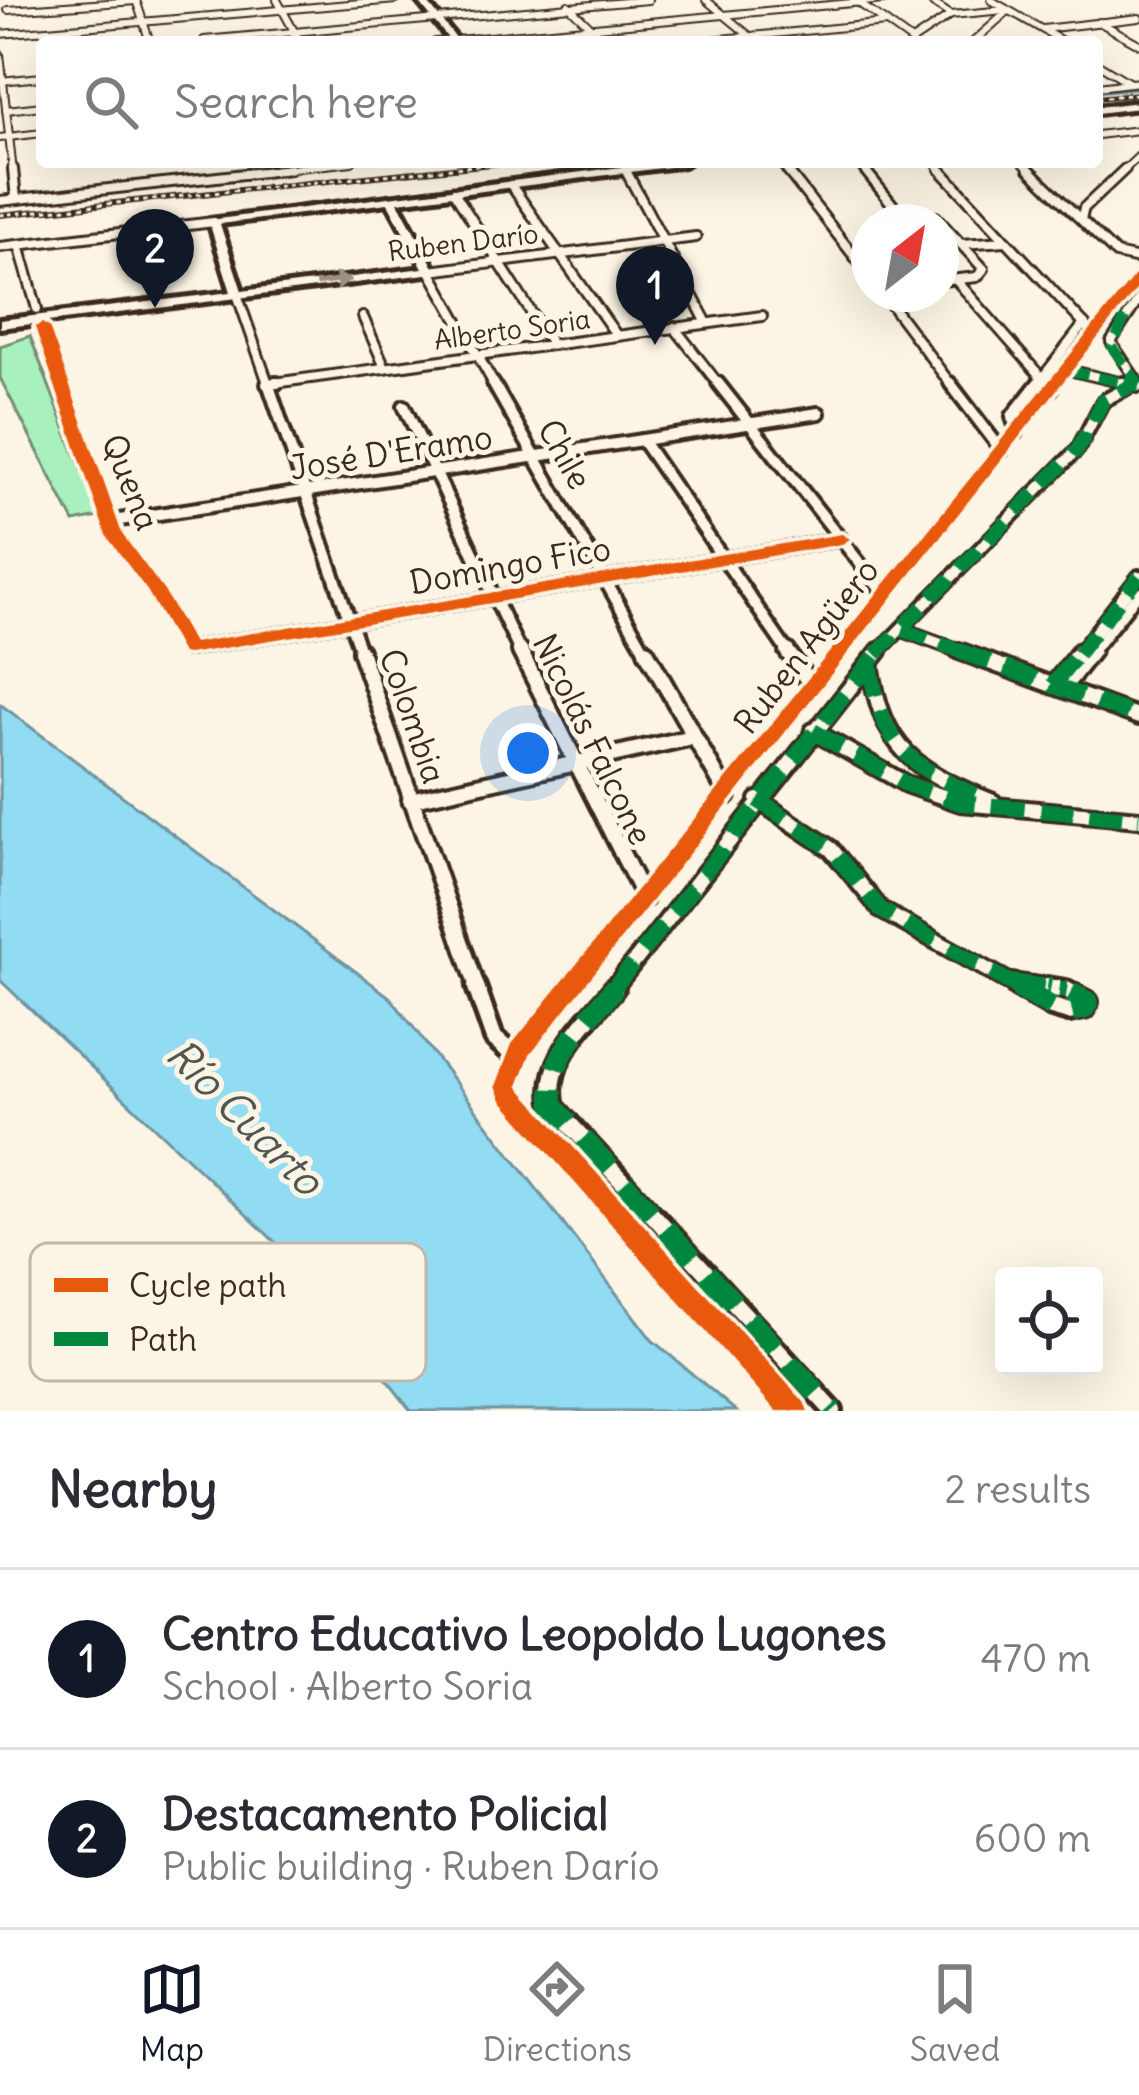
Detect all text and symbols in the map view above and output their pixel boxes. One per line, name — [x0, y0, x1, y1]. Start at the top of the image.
search box — [36, 36, 1103, 168]
icon: search — [78, 69, 144, 135]
text: Search here — [174, 74, 418, 130]
north arrow — [851, 204, 959, 312]
pin: 2 — [116, 209, 194, 308]
street label: Ruben Darío — [386, 216, 540, 268]
pin: 1 — [616, 246, 694, 345]
one-way arrow — [315, 273, 353, 292]
street label: Alberto Soria — [432, 301, 592, 357]
street label: Chile — [529, 412, 601, 496]
street label: José D'Eramo — [287, 415, 495, 489]
street label: Quena — [93, 428, 169, 536]
street label: Domingo Fico — [406, 527, 614, 603]
street label: Ruben Agüero — [724, 550, 888, 742]
street label: Nicolás Falcone — [524, 627, 662, 851]
street label: Colombia — [370, 643, 456, 789]
your location — [498, 723, 558, 783]
water label: Río Cuarto — [156, 1028, 336, 1208]
legend — [30, 1243, 426, 1381]
text: Cycle path — [129, 1264, 287, 1306]
map controls — [995, 1267, 1103, 1375]
button: locate — [995, 1267, 1103, 1375]
text: Path — [129, 1318, 197, 1360]
text: Nearby — [48, 1457, 217, 1521]
text: 2 results — [944, 1465, 1091, 1514]
text: Centro Educativo Leopoldo Lugones — [162, 1606, 886, 1662]
text: 1 — [79, 1634, 95, 1683]
text: 470 m — [981, 1634, 1091, 1683]
text: School · Alberto Soria — [162, 1662, 533, 1711]
text: Destacamento Policial — [162, 1786, 608, 1842]
text: 2 — [76, 1814, 98, 1863]
text: 600 m — [974, 1814, 1091, 1863]
text: Public building · Ruben Darío — [162, 1842, 660, 1891]
tab: Map — [139, 1956, 205, 2070]
tab: Directions — [483, 1956, 632, 2070]
tab: Saved — [910, 1956, 1000, 2070]

